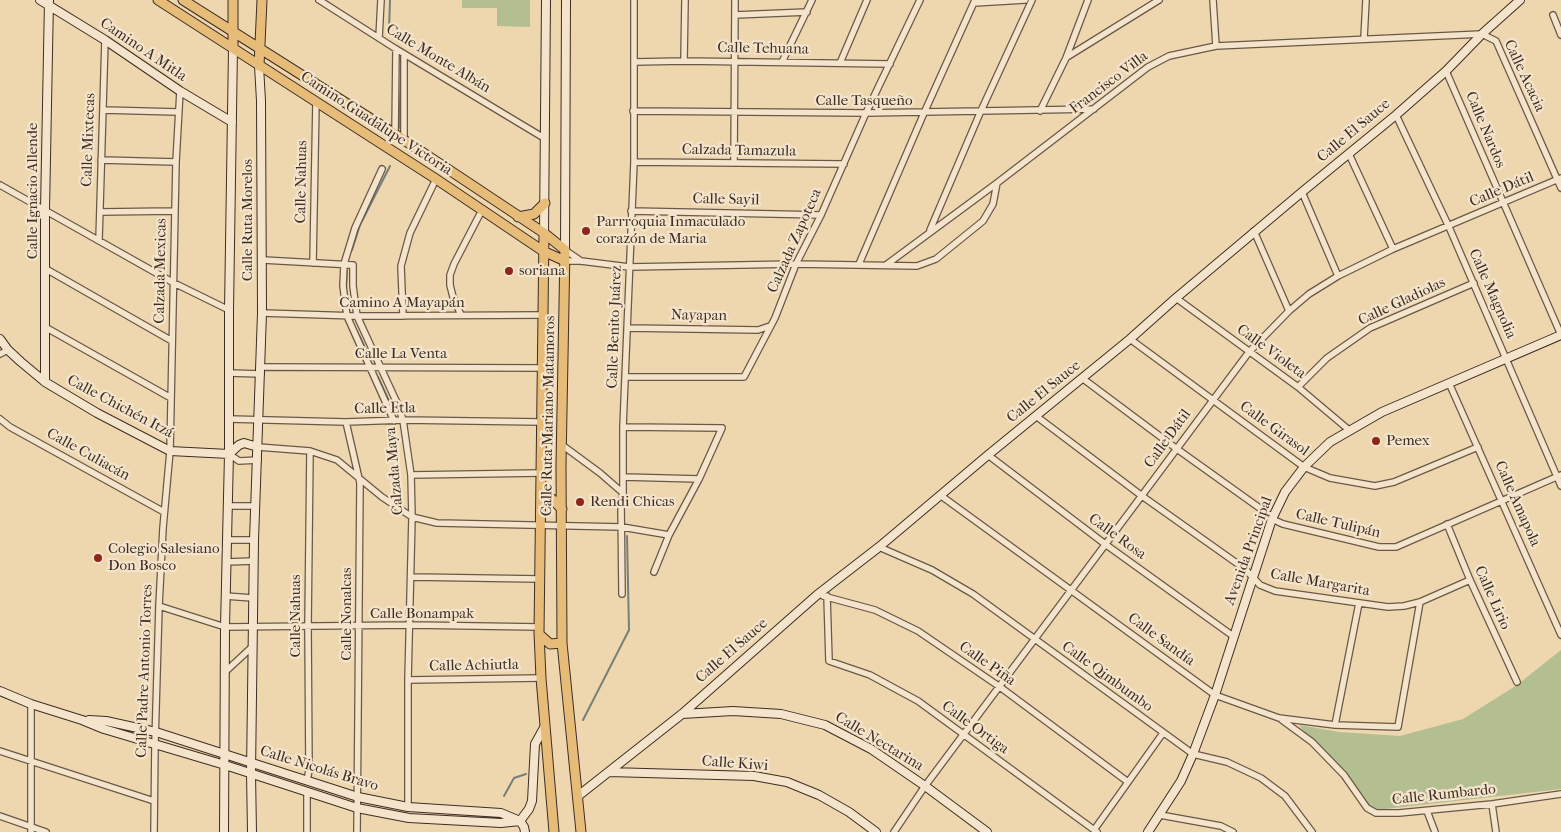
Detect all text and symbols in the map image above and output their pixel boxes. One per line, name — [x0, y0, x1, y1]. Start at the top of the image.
street label: Camino A Mitla — [96, 14, 190, 86]
street label: Calle Monte Albán — [382, 21, 494, 97]
street label: Calle Acacia — [1500, 37, 1548, 115]
street label: Calle Tehuana — [717, 39, 809, 59]
street label: Francisco Villa — [1066, 48, 1152, 118]
street label: Camino Guadalupe Victoria — [297, 68, 455, 180]
street label: Calle Nardos — [1461, 89, 1509, 171]
street label: Calle Tasqueño — [815, 92, 913, 110]
street label: Calle Mixtecas — [78, 93, 100, 187]
street label: Calle El Sauce — [1314, 95, 1394, 167]
street label: Calle Ignacio Allende — [24, 123, 42, 259]
street label: Calle Nahuas — [292, 140, 312, 224]
street label: Calzada Tamazula — [682, 141, 796, 161]
street label: Calle Ruta Morelos — [239, 159, 257, 281]
street label: Calle Dátil — [1467, 168, 1537, 212]
street label: Calzada Zapoteca — [764, 186, 826, 296]
street label: Calle Sayil — [692, 190, 760, 210]
place label: Parrroquia Inmaculado corazón de Maria — [596, 213, 745, 248]
street label: Calzada Mexicas — [151, 218, 171, 324]
marker: Parrroquia Inmaculado corazón de Maria — [580, 225, 592, 237]
street label: Calle Magnolia — [1464, 246, 1520, 342]
place label: soriana — [519, 262, 565, 280]
marker: soriana — [503, 265, 515, 277]
street label: Calle Benito Juárez — [604, 265, 626, 389]
street label: Calle Gladiolas — [1356, 274, 1448, 330]
street label: Camino A Mayapán — [339, 294, 465, 312]
street label: Nayapan — [671, 307, 727, 325]
street label: Calle Ruta Mariano Matamoros — [538, 316, 560, 516]
street label: Calle Violeta — [1233, 321, 1309, 383]
street label: Calle La Venta — [355, 345, 447, 363]
street label: Calle El Sauce — [1004, 357, 1084, 427]
street label: Calle Chichén Itzá — [64, 371, 176, 443]
street label: Calle Girasol — [1236, 398, 1312, 460]
street label: Calle Etla — [354, 399, 416, 419]
street label: Calle Dátil — [1141, 406, 1195, 472]
street label: Calle Culiacán — [43, 425, 133, 485]
street label: Calzada Maya — [382, 426, 408, 516]
place label: Pemex — [1386, 432, 1430, 450]
marker: Pemex — [1370, 435, 1382, 447]
street label: Calle Amapola — [1490, 458, 1544, 550]
place label: Rendi Chicas — [590, 493, 674, 511]
street label: Avenida Principal — [1221, 494, 1277, 608]
marker: Rendi Chicas — [574, 496, 586, 508]
street label: Calle Tulipán — [1294, 506, 1382, 542]
street label: Calle Rosa — [1085, 510, 1149, 564]
place label: Colegio Salesiano Don Bosco — [108, 540, 220, 575]
marker: Colegio Salesiano Don Bosco — [92, 552, 104, 564]
street label: Calle Lirio — [1470, 563, 1514, 633]
street label: Calle Margarita — [1269, 565, 1371, 601]
street label: Calle Nonalcas — [338, 567, 356, 661]
street label: Calle Nahuas — [287, 574, 305, 658]
street label: Calle Padre Antonio Torres — [133, 584, 157, 758]
street label: Calle Bonampak — [370, 605, 474, 623]
street label: Calle Sandía — [1124, 610, 1198, 670]
street label: Calle El Sauce — [692, 615, 772, 687]
street label: Calle Piña — [955, 638, 1019, 690]
street label: Calle Qimbumbo — [1058, 638, 1156, 716]
street label: Calle Achiutla — [429, 656, 519, 676]
street label: Calle Ortiga — [938, 698, 1012, 758]
street label: Calle Nectarina — [832, 709, 926, 775]
street label: Calle Nicolás Bravo — [258, 742, 380, 796]
street label: Calle Kiwi — [701, 753, 769, 775]
street label: Calle Rumbardo — [1391, 781, 1497, 809]

